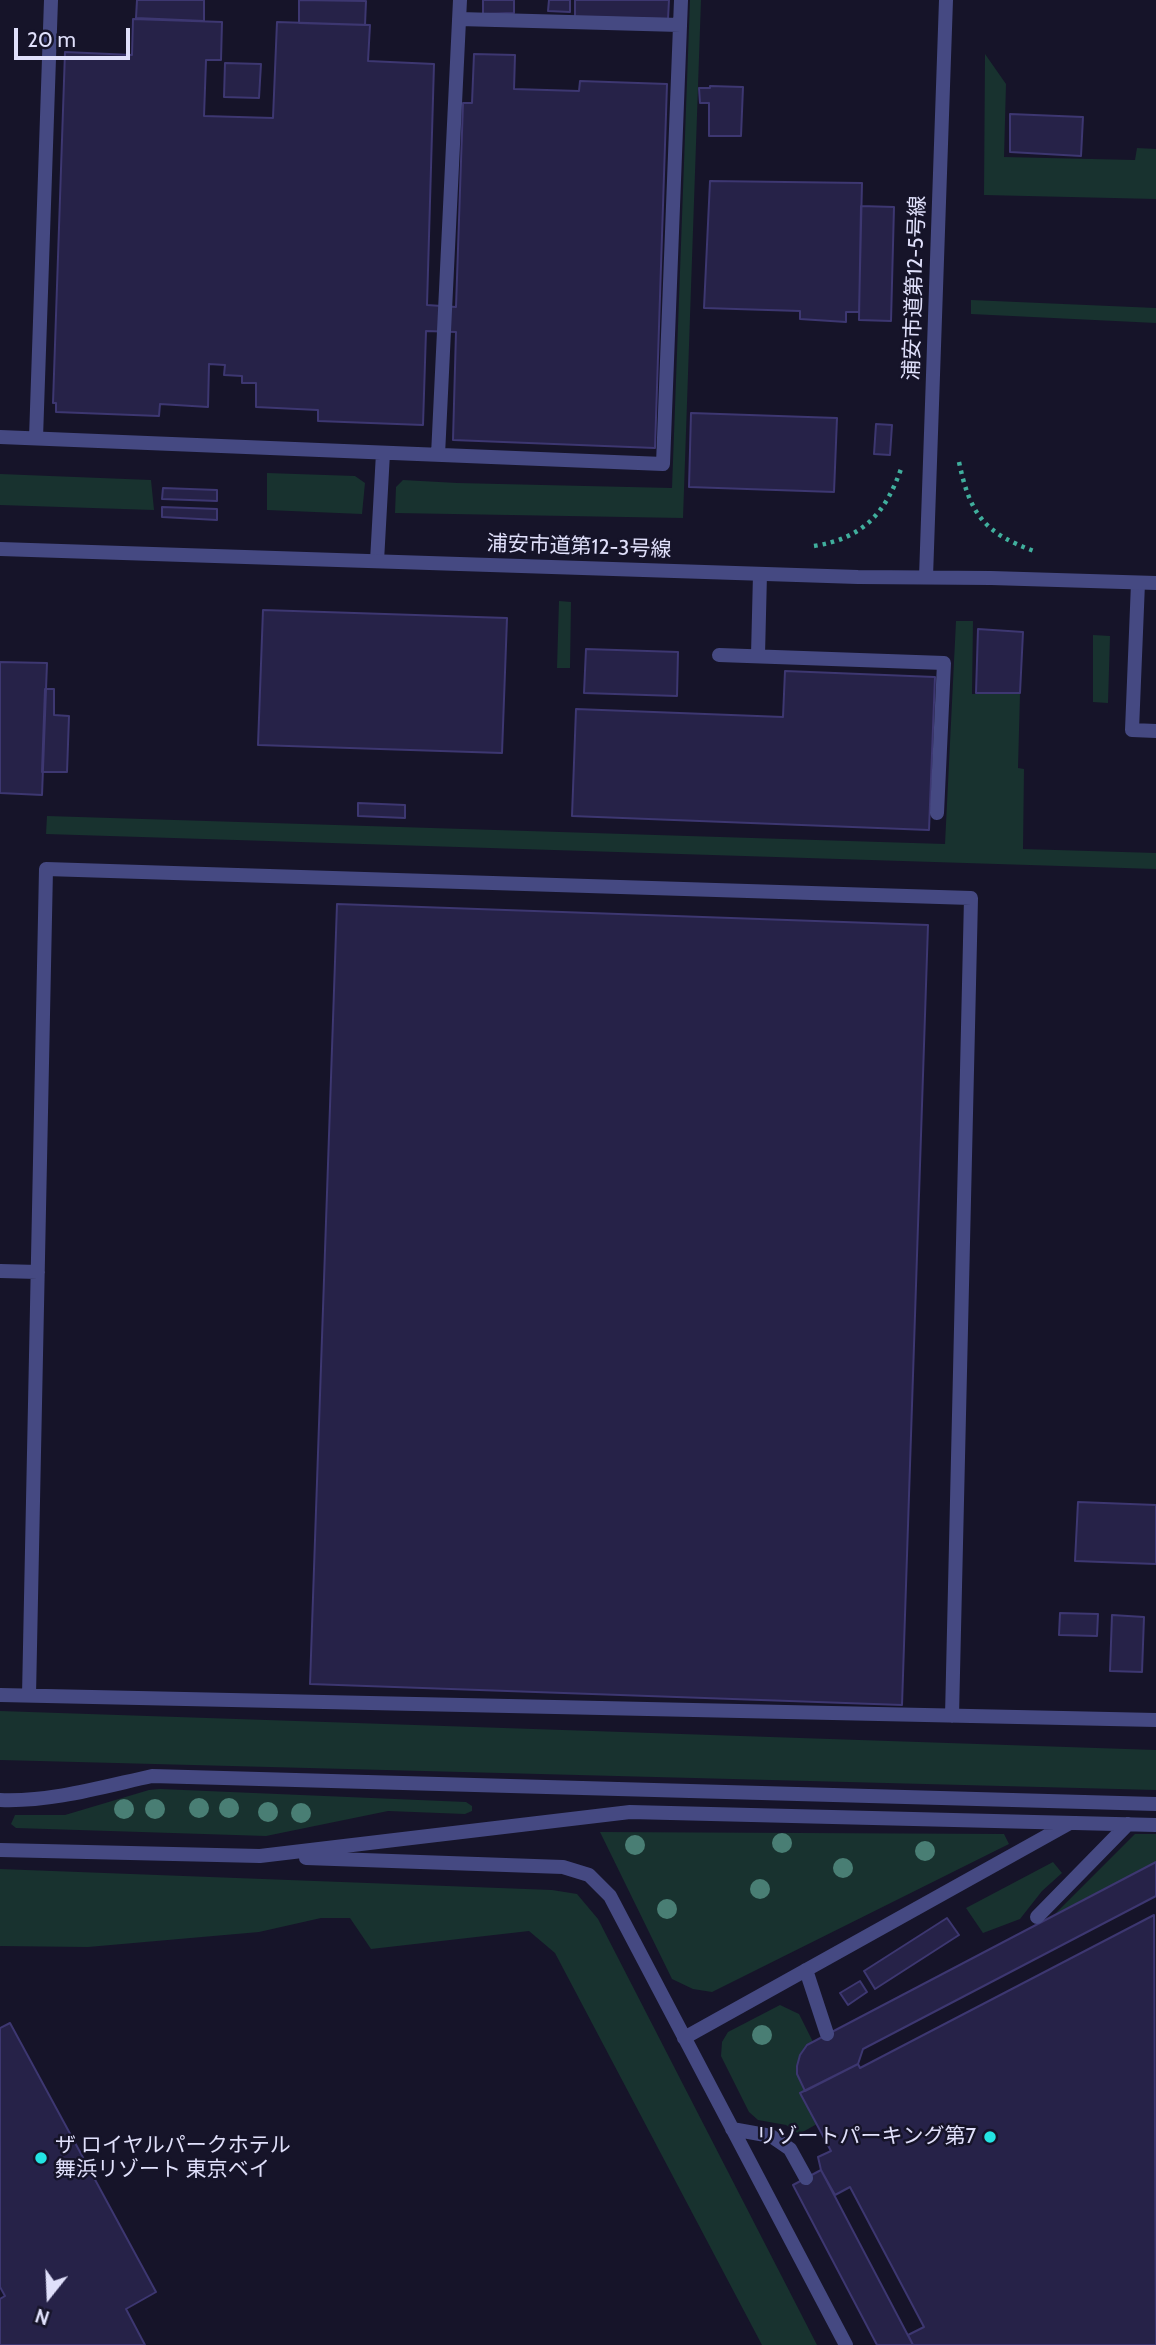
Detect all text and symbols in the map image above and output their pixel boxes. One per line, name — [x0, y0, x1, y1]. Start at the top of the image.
scale bar — [18, 14, 133, 58]
text: 20 m — [27, 27, 76, 52]
street label: 浦安市道第12-5号線 — [899, 195, 931, 381]
street label: 浦安市道第12-3号線 — [486, 531, 672, 563]
place label: リゾートパーキング第7 — [755, 2124, 976, 2150]
marker: リゾートパーキング第7 — [982, 2129, 998, 2145]
place label: ザ ロイヤルパークホテル 舞浜リゾート 東京ベイ — [55, 2133, 291, 2183]
marker: ザ ロイヤルパークホテル 舞浜リゾート 東京ベイ — [33, 2150, 49, 2166]
north arrow — [14, 2261, 84, 2331]
text: N — [32, 2303, 52, 2329]

